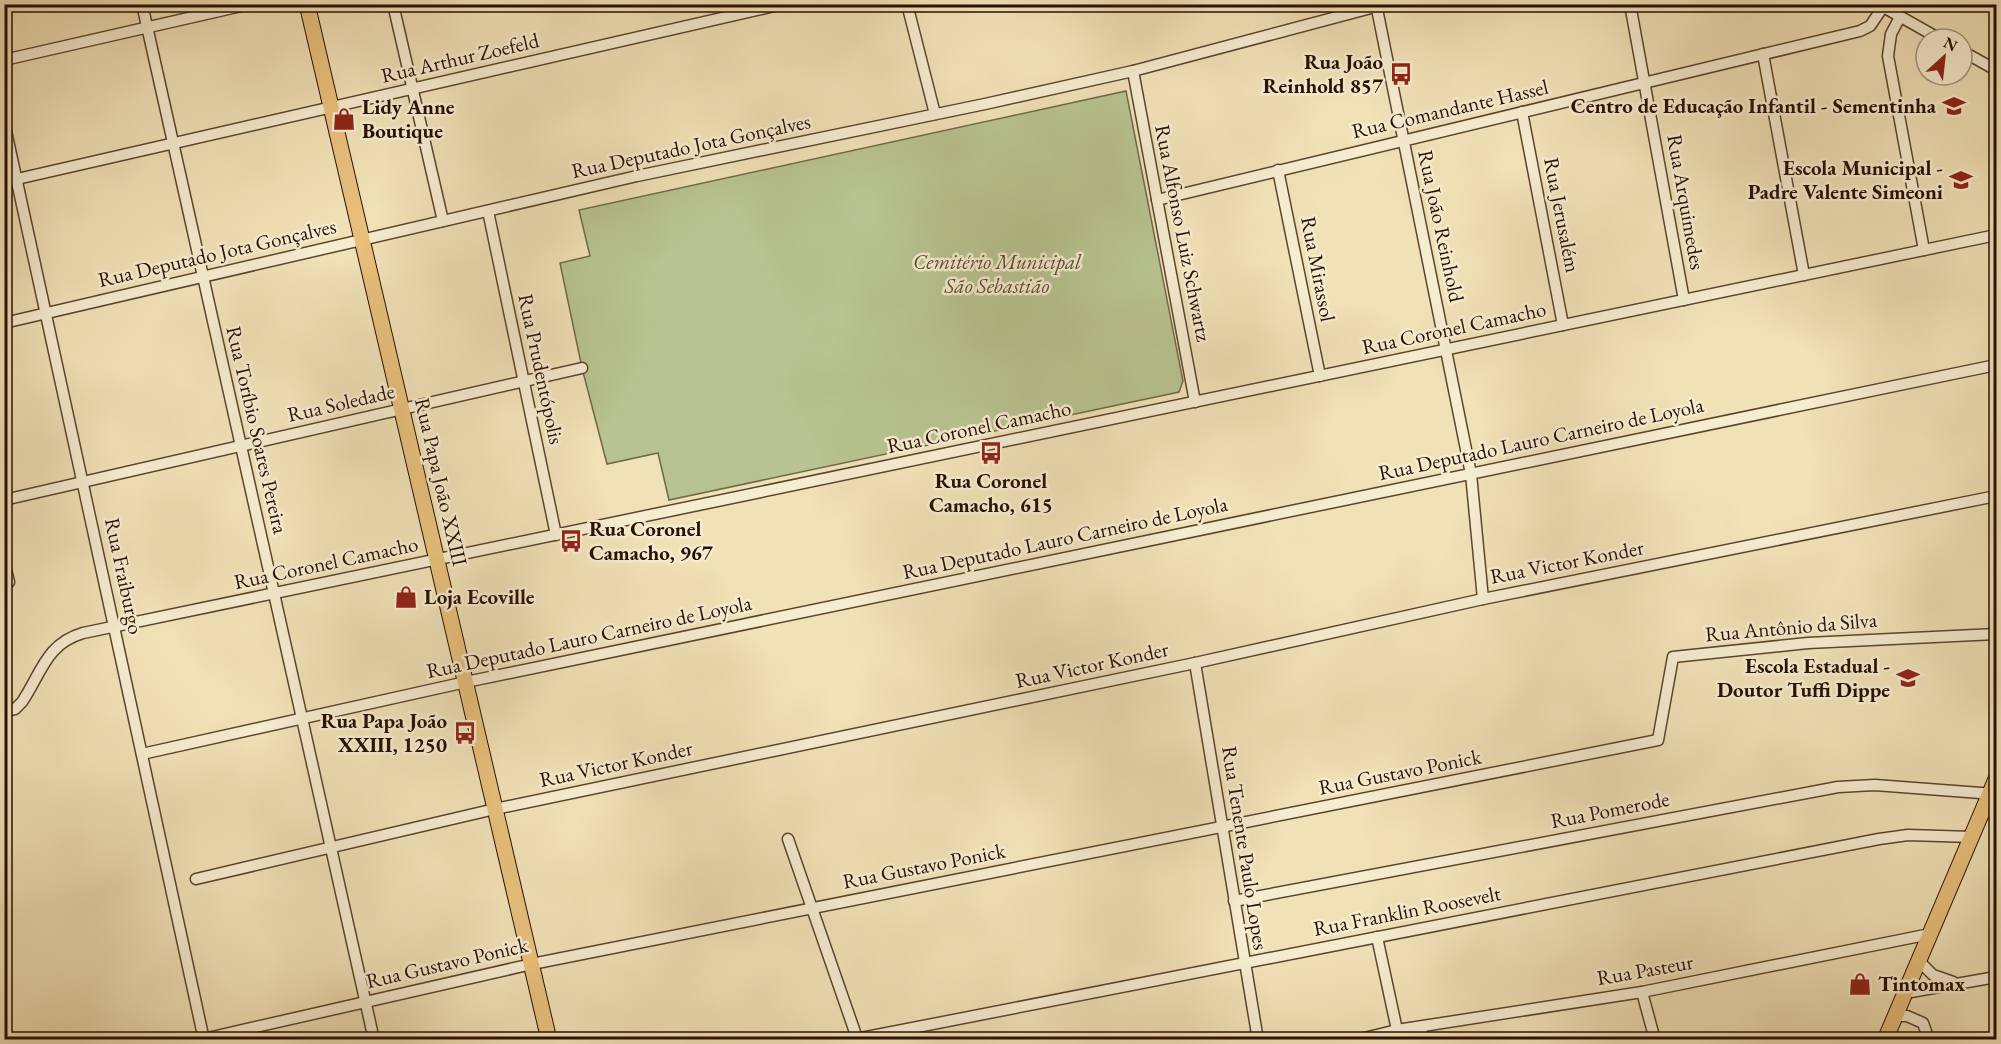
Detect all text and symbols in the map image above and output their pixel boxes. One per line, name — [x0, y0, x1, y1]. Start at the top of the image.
street label: Rua Arthur Zoefeld — [378, 26, 542, 89]
north arrow — [1914, 27, 1974, 87]
text: N — [1940, 32, 1961, 56]
place label: Rua João Reinhold 857 — [1263, 48, 1384, 99]
bus stop icon: Rua João Reinhold 857 — [1388, 61, 1414, 87]
street label: Rua Comandante Hassel — [1349, 73, 1551, 144]
place label: Centro de Educação Infantil - Sementinha — [1571, 92, 1937, 119]
place label: Lidy Anne Boutique — [362, 93, 455, 144]
school or university icon: Centro de Educação Infantil - Sementinha — [1941, 93, 1967, 119]
shop icon: Lidy Anne Boutique — [331, 106, 357, 132]
street label: Rua Deputado Jota Gonçalves — [569, 107, 813, 184]
street label: Rua Alfonso Luiz Schwartz — [1149, 122, 1218, 344]
street label: Rua Arquimedes — [1661, 132, 1712, 272]
street label: Rua João Reinhold — [1412, 147, 1471, 305]
place label: Escola Municipal - Padre Valente Simeoni — [1748, 154, 1943, 205]
street label: Rua Jerusalém — [1538, 155, 1587, 275]
school or university icon: Escola Municipal - Padre Valente Simeoni — [1948, 167, 1974, 193]
street label: Rua Deputado Jota Gonçalves — [95, 212, 339, 293]
street label: Rua Mirassol — [1295, 214, 1342, 324]
park label: Cemitério Municipal São Sebastião — [913, 248, 1082, 299]
street label: Rua Prudentópolis — [512, 291, 571, 447]
street label: Rua Coronel Camacho — [1359, 295, 1548, 360]
street label: Rua Toríbio Soares Pereira — [220, 323, 295, 537]
street label: Rua Soledade — [285, 377, 397, 428]
street label: Rua Deputado Lauro Carneiro de Loyola — [1376, 391, 1707, 486]
street label: Rua Coronel Camacho — [884, 394, 1073, 459]
street label: Rua Papa João XXIII — [409, 395, 474, 569]
bus stop icon: Rua Coronel Camacho, 615 — [978, 440, 1004, 466]
place label: Rua Coronel Camacho, 615 — [929, 467, 1053, 518]
street label: Rua Deputado Lauro Carneiro de Loyola — [900, 490, 1231, 585]
street label: Rua Fraiburgo — [99, 515, 150, 637]
place label: Rua Coronel Camacho, 967 — [589, 515, 714, 566]
bus stop icon: Rua Coronel Camacho, 967 — [558, 528, 584, 554]
street label: Rua Coronel Camacho — [231, 530, 420, 595]
street label: Rua Victor Konder — [1488, 533, 1646, 590]
place label: Loja Ecoville — [424, 583, 535, 610]
shop icon: Loja Ecoville — [393, 584, 419, 610]
street label: Rua Deputado Lauro Carneiro de Loyola — [424, 589, 755, 684]
street label: Rua Antônio da Silva — [1704, 605, 1879, 647]
street label: Rua Victor Konder — [1013, 635, 1171, 694]
place label: Escola Estadual - Doutor Tuffi Dippe — [1717, 652, 1890, 703]
school or university icon: Escola Estadual - Doutor Tuffi Dippe — [1895, 665, 1921, 691]
place label: Rua Papa João XXIII, 1250 — [321, 707, 447, 758]
bus stop icon: Rua Papa João XXIII, 1250 — [452, 720, 478, 746]
street label: Rua Victor Konder — [537, 734, 695, 793]
street label: Rua Gustavo Ponick — [1316, 742, 1485, 801]
street label: Rua Tenente Paulo Lopes — [1216, 744, 1275, 952]
street label: Rua Pomerode — [1548, 785, 1672, 834]
street label: Rua Gustavo Ponick — [840, 836, 1009, 895]
street label: Rua Franklin Roosevelt — [1311, 879, 1503, 942]
street label: Rua Gustavo Ponick — [363, 931, 532, 994]
street label: Rua Pasteur — [1595, 948, 1695, 991]
place label: Tintomax — [1878, 970, 1965, 997]
shop icon: Tintomax — [1847, 971, 1873, 997]

